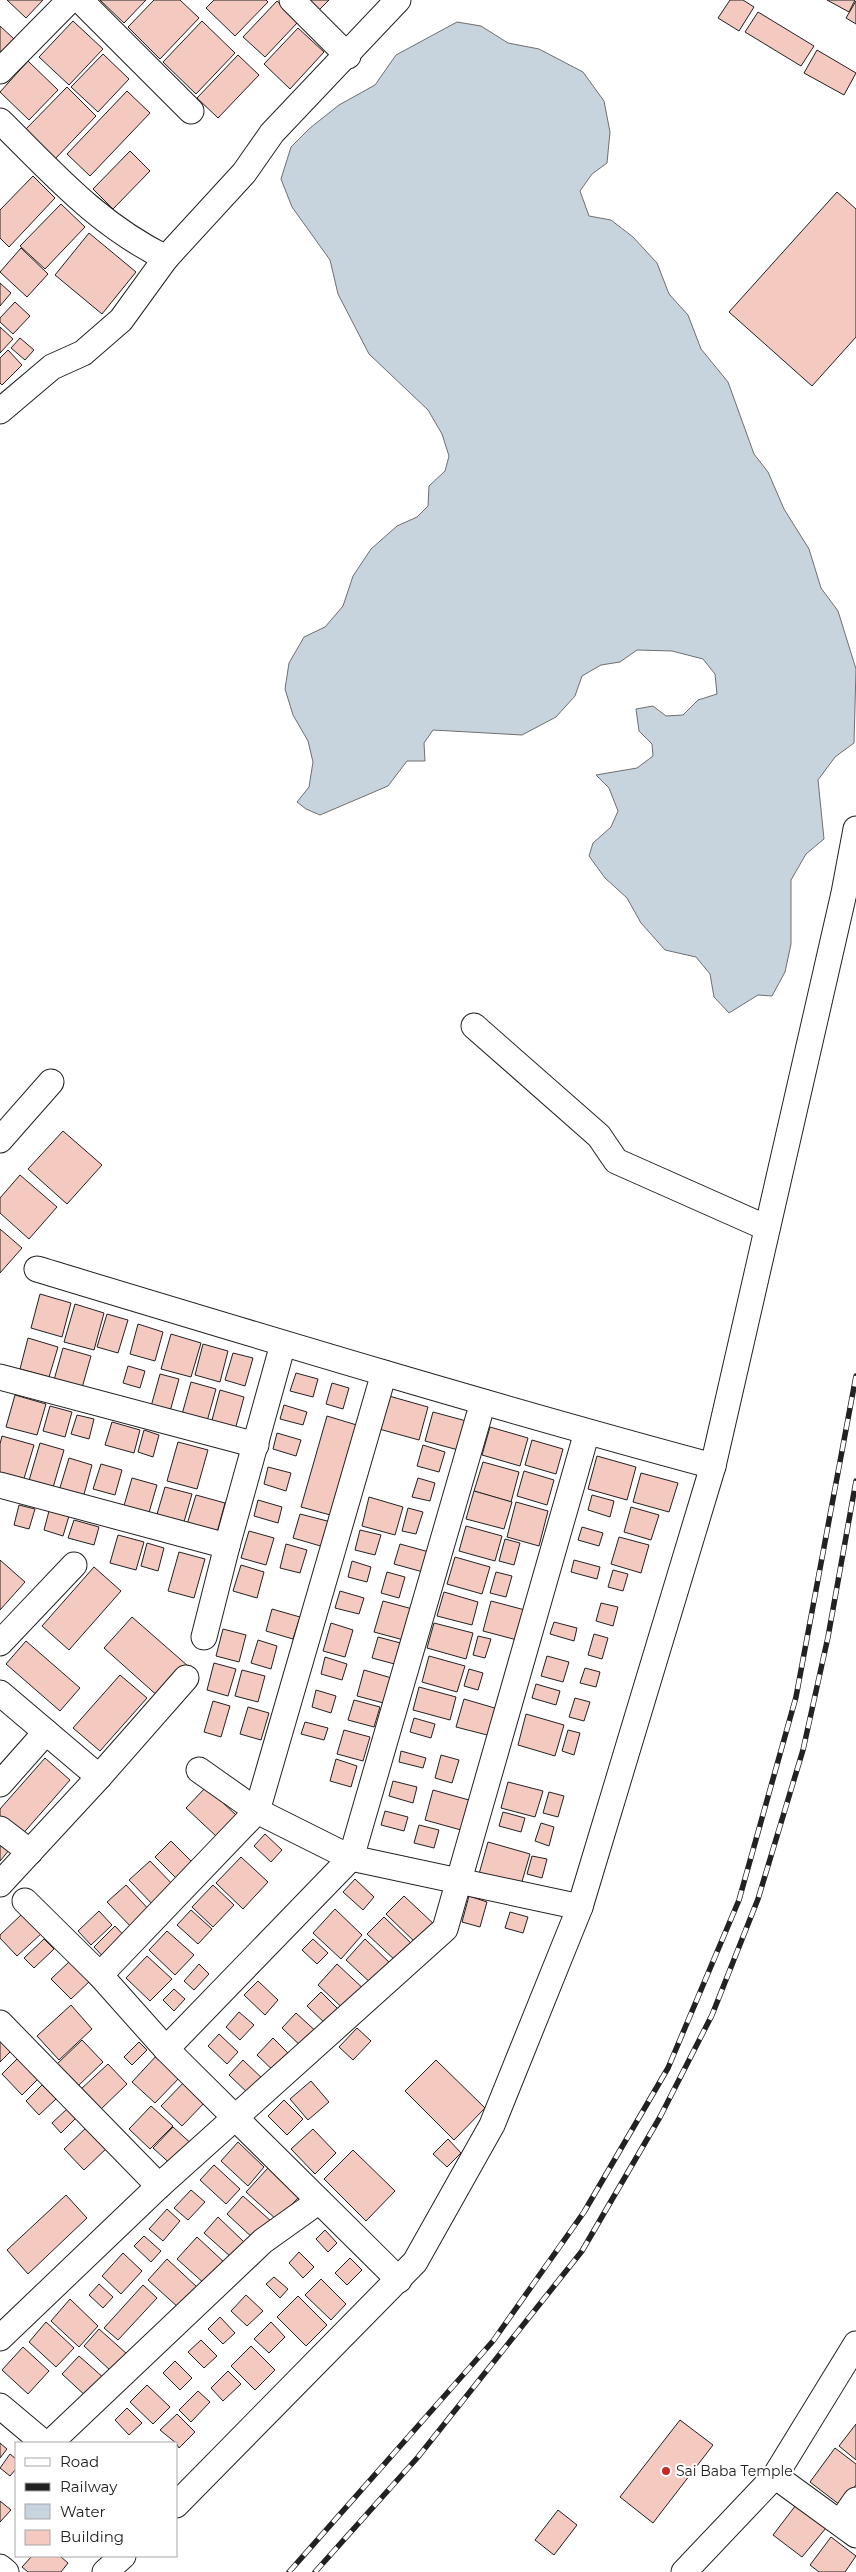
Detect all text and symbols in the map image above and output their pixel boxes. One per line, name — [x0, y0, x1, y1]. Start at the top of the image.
legend — [15, 2442, 178, 2557]
text: Road — [60, 2452, 99, 2471]
place label: Sai Baba Temple — [676, 2462, 793, 2480]
marker: Sai Baba Temple — [660, 2465, 672, 2477]
text: Railway — [60, 2477, 118, 2496]
text: Water — [60, 2502, 106, 2521]
text: Building — [60, 2527, 124, 2546]

